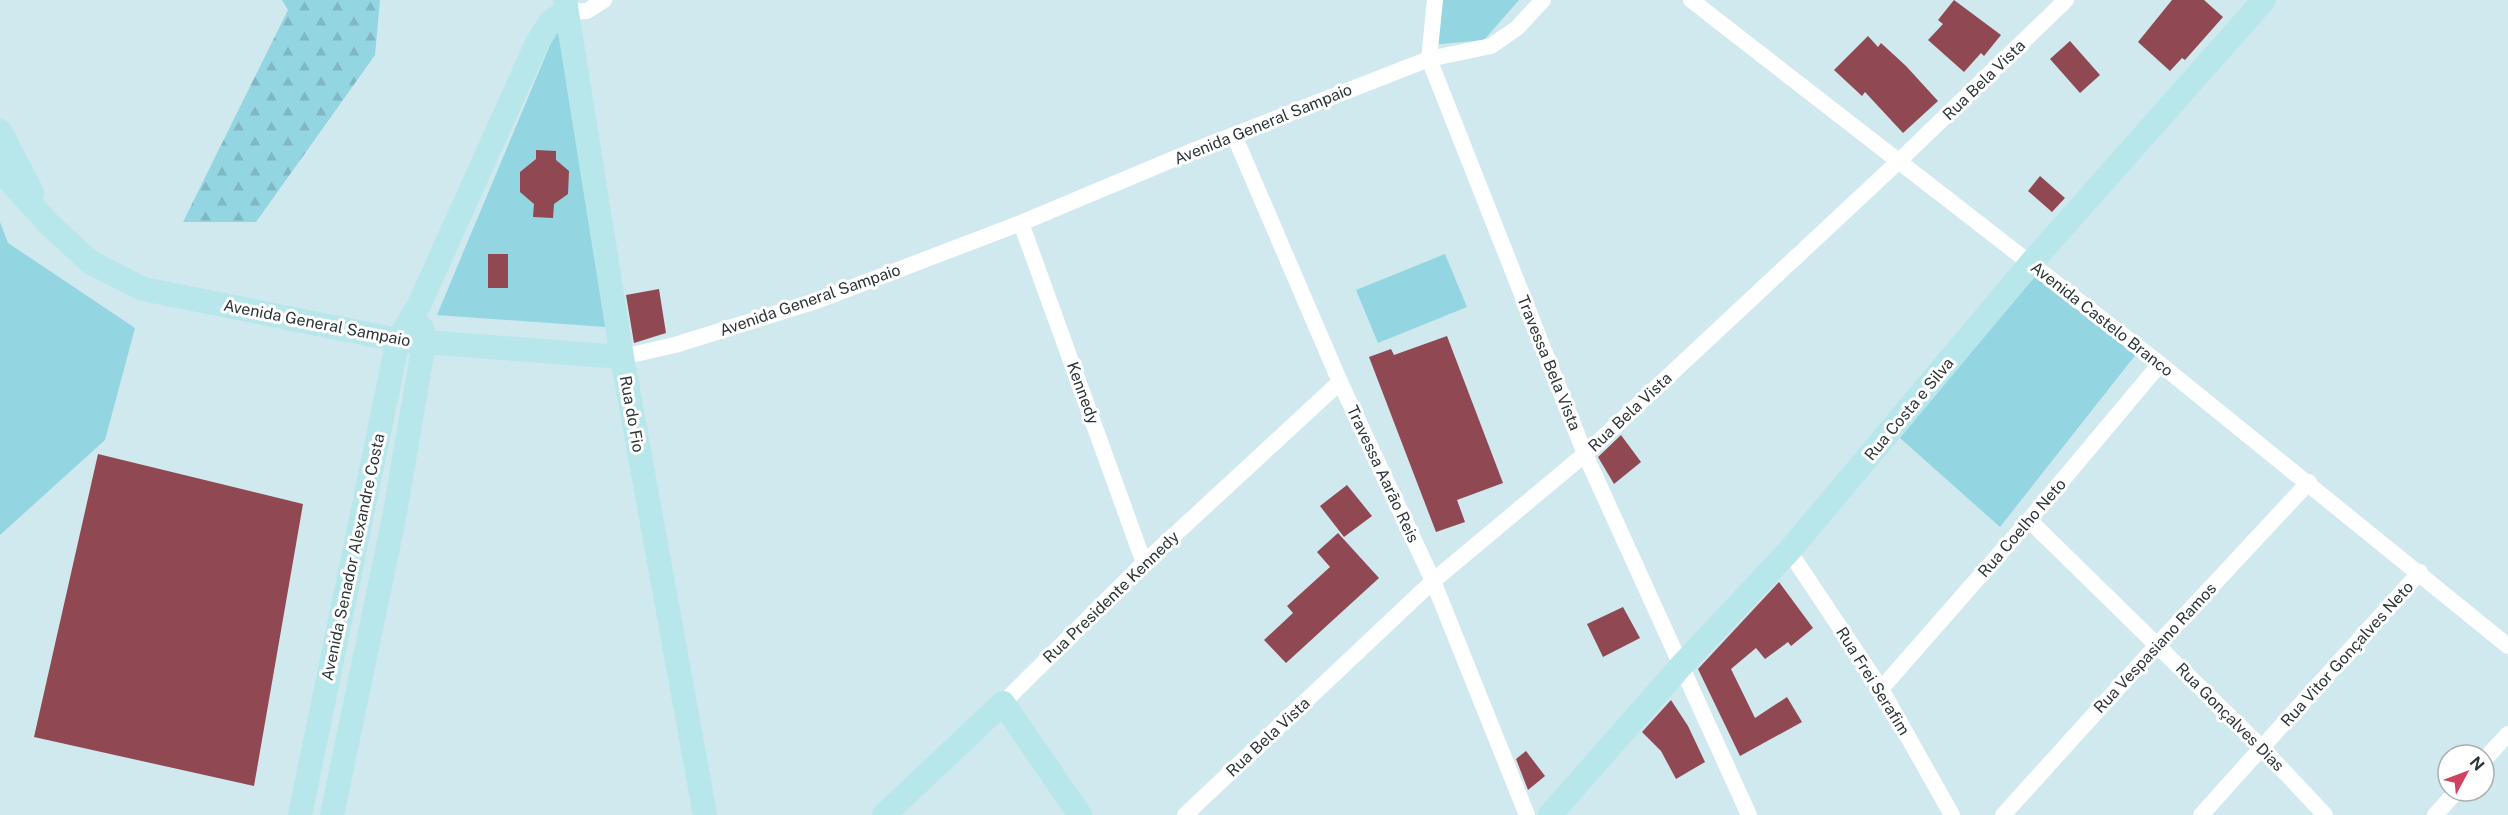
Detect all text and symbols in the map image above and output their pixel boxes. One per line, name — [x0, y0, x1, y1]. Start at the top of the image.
street label: Rua Bela Vista — [1939, 36, 2029, 124]
street label: Avenida General Sampaio — [1171, 80, 1355, 168]
street label: Avenida Castelo Branco — [2027, 258, 2177, 380]
street label: Avenida General Sampaio — [717, 260, 903, 340]
street label: Travessa Bela Vista — [1513, 293, 1585, 433]
street label: Avenida General Sampaio — [222, 296, 412, 350]
street label: Rua Costa e Silva — [1861, 354, 1957, 464]
street label: Kennedy — [1063, 359, 1103, 427]
street label: Rua Bela Vista — [1584, 368, 1676, 456]
street label: Rua do Fio — [616, 374, 648, 454]
street label: Travessa Aarão Reis — [1343, 403, 1423, 545]
street label: Avenida Senador Alexandre Costa — [318, 432, 388, 682]
street label: Rua Coelho Neto — [1974, 475, 2070, 581]
street label: Rua Presidente Kennedy — [1039, 527, 1183, 667]
street label: Rua Vitor Gonçalves Neto — [2277, 577, 2417, 731]
street label: Rua Vespasiano Ramos — [2090, 579, 2220, 717]
street label: Rua Frei Serafim — [1832, 623, 1914, 739]
street label: Rua Gonçalves Dias — [2172, 659, 2288, 775]
street label: Rua Bela Vista — [1222, 693, 1314, 781]
north arrow — [2436, 743, 2496, 803]
text: N — [2466, 753, 2488, 774]

